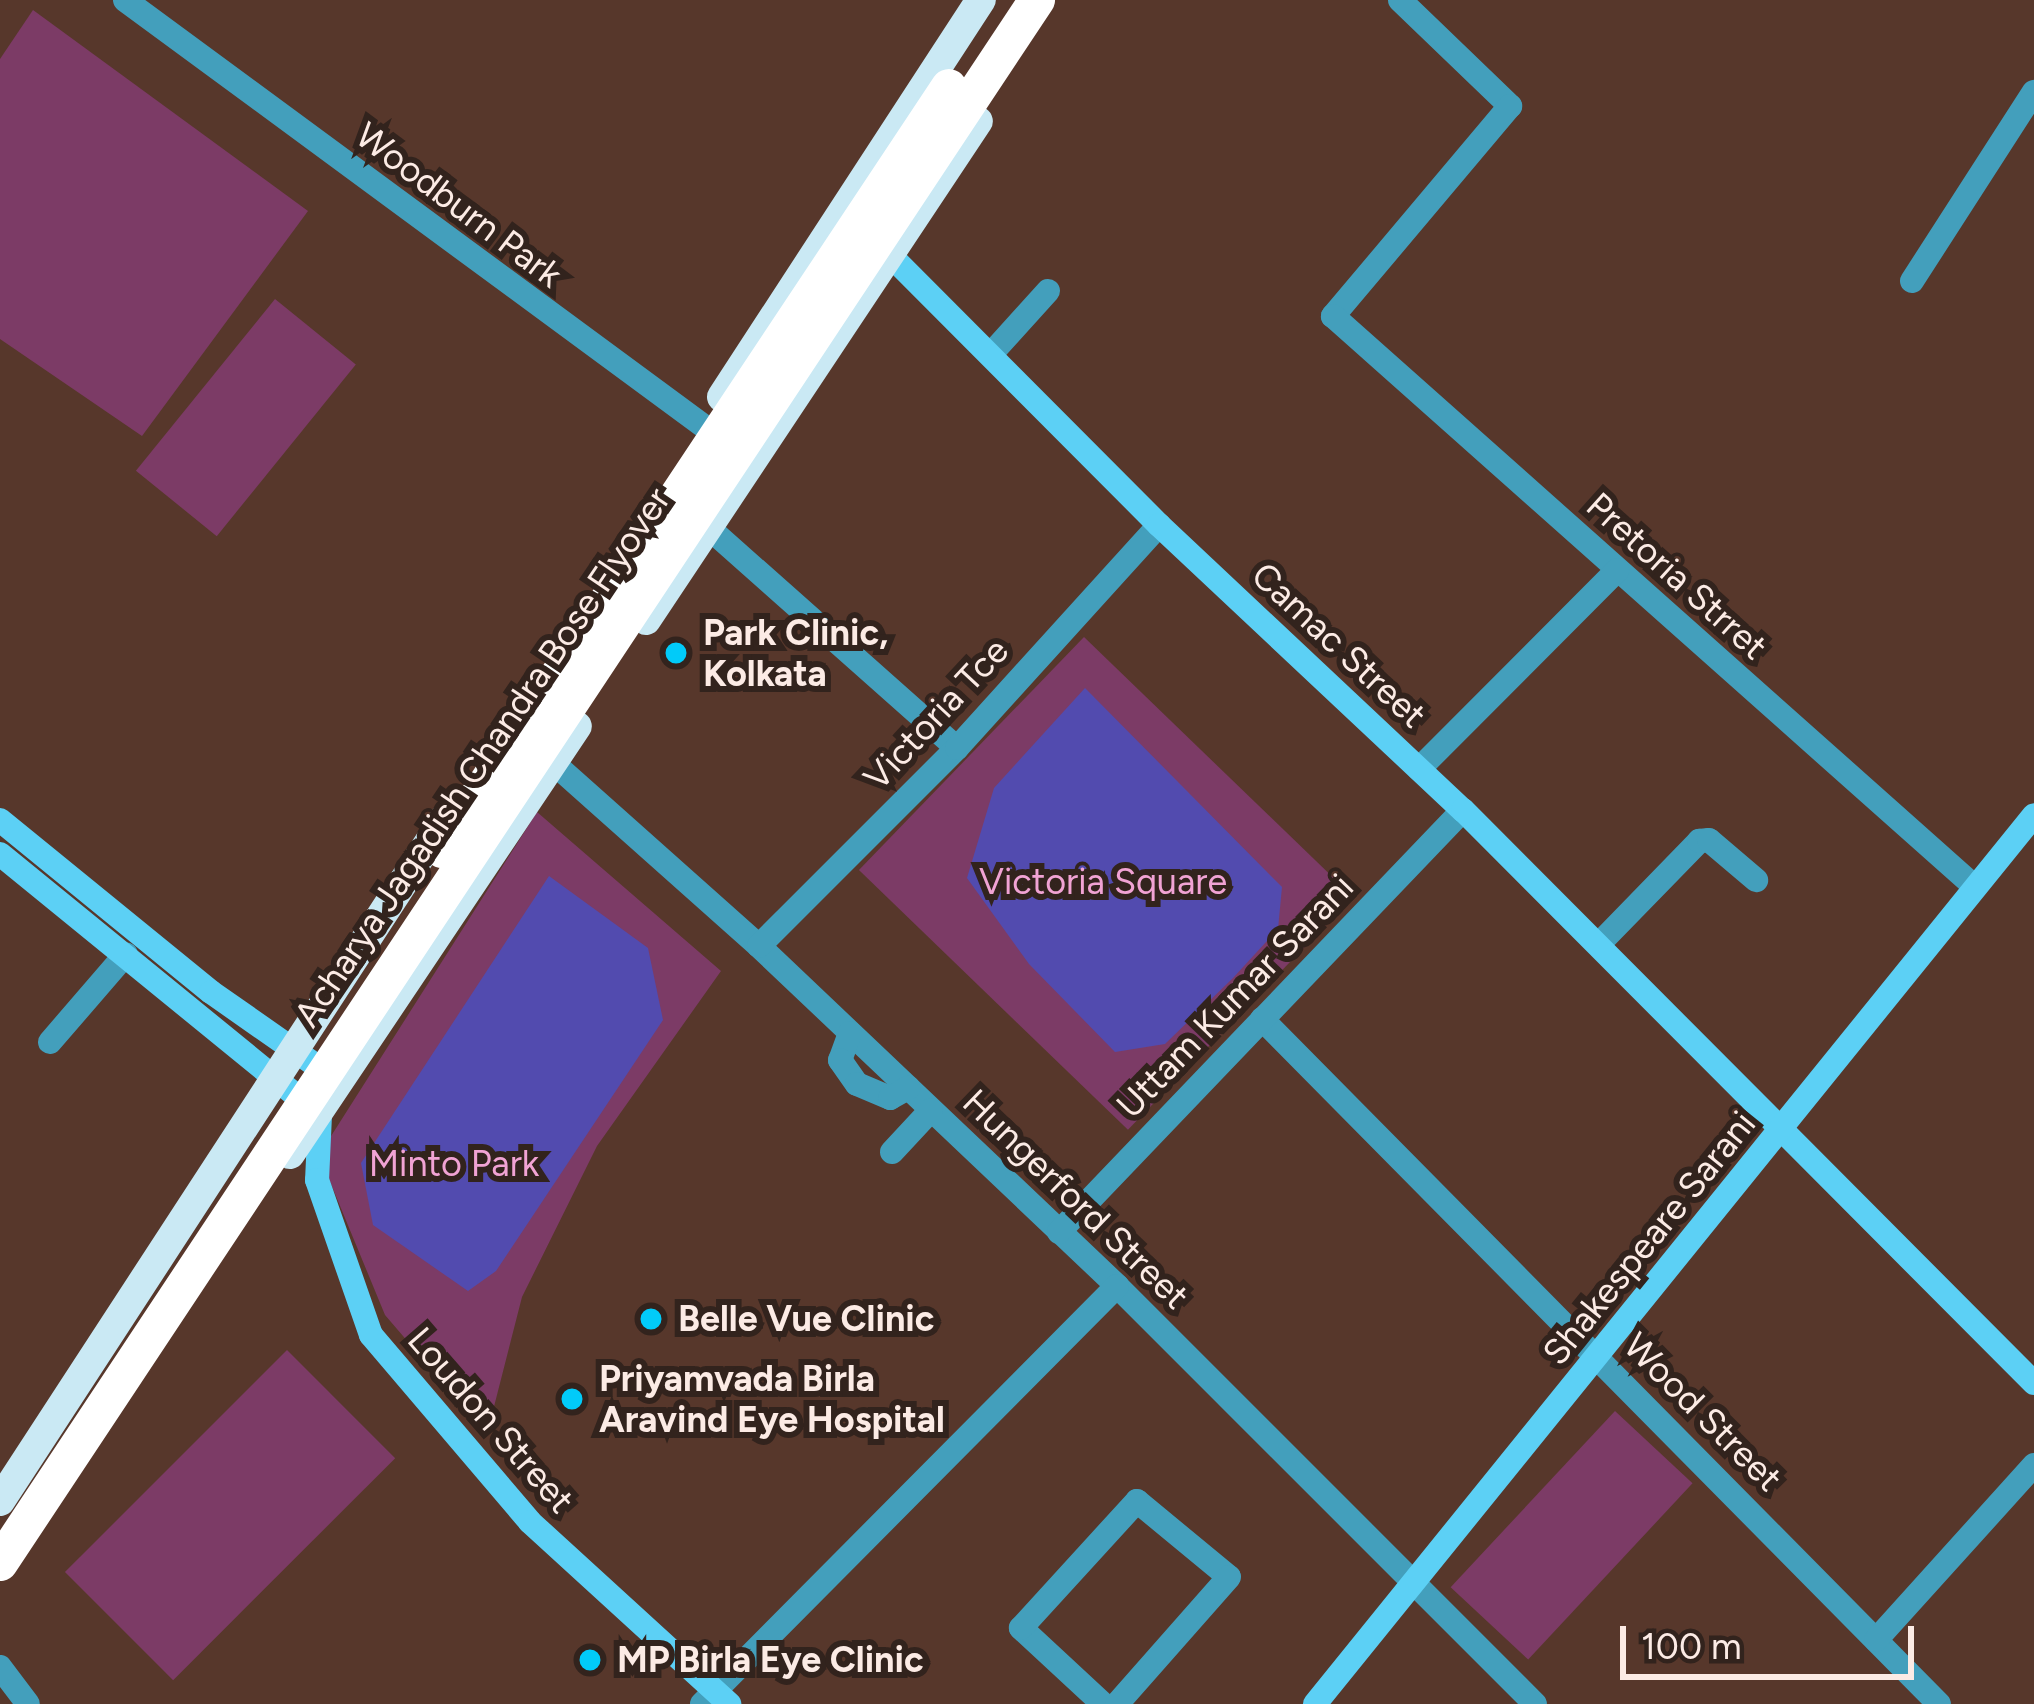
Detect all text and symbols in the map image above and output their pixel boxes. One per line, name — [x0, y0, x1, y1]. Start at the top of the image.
street label: Woodburn Park — [347, 113, 571, 297]
street label: Acharya Jagadish Chandra Bose Flyover — [285, 479, 679, 1035]
street label: Pretoria Strret — [1578, 484, 1776, 668]
street label: Camac Street — [1243, 553, 1435, 737]
place label: Park Clinic, Kolkata — [703, 610, 888, 695]
street label: Victoria Tce — [855, 629, 1017, 799]
marker: Park Clinic, Kolkata — [660, 637, 692, 669]
park label: Victoria Square — [979, 860, 1227, 904]
street label: Uttam Kumar Sarani — [1108, 865, 1362, 1127]
street label: Hungerford Street — [954, 1080, 1198, 1318]
street label: Shakespeare Sarani — [1534, 1103, 1764, 1373]
park label: Minto Park — [369, 1142, 539, 1186]
place label: Belle Vue Clinic — [678, 1297, 934, 1341]
marker: Belle Vue Clinic — [635, 1303, 667, 1335]
street label: Loudon Street — [399, 1318, 583, 1522]
street label: Wood Street — [1615, 1324, 1791, 1500]
place label: Priyamvada Birla Aravind Eye Hospital — [599, 1356, 945, 1441]
marker: Priyamvada Birla Aravind Eye Hospital — [556, 1383, 588, 1415]
scale bar — [1626, 1602, 1920, 1676]
text: 100 m — [1641, 1625, 1742, 1668]
place label: MP Birla Eye Clinic — [617, 1638, 924, 1682]
marker: MP Birla Eye Clinic — [574, 1644, 606, 1676]

